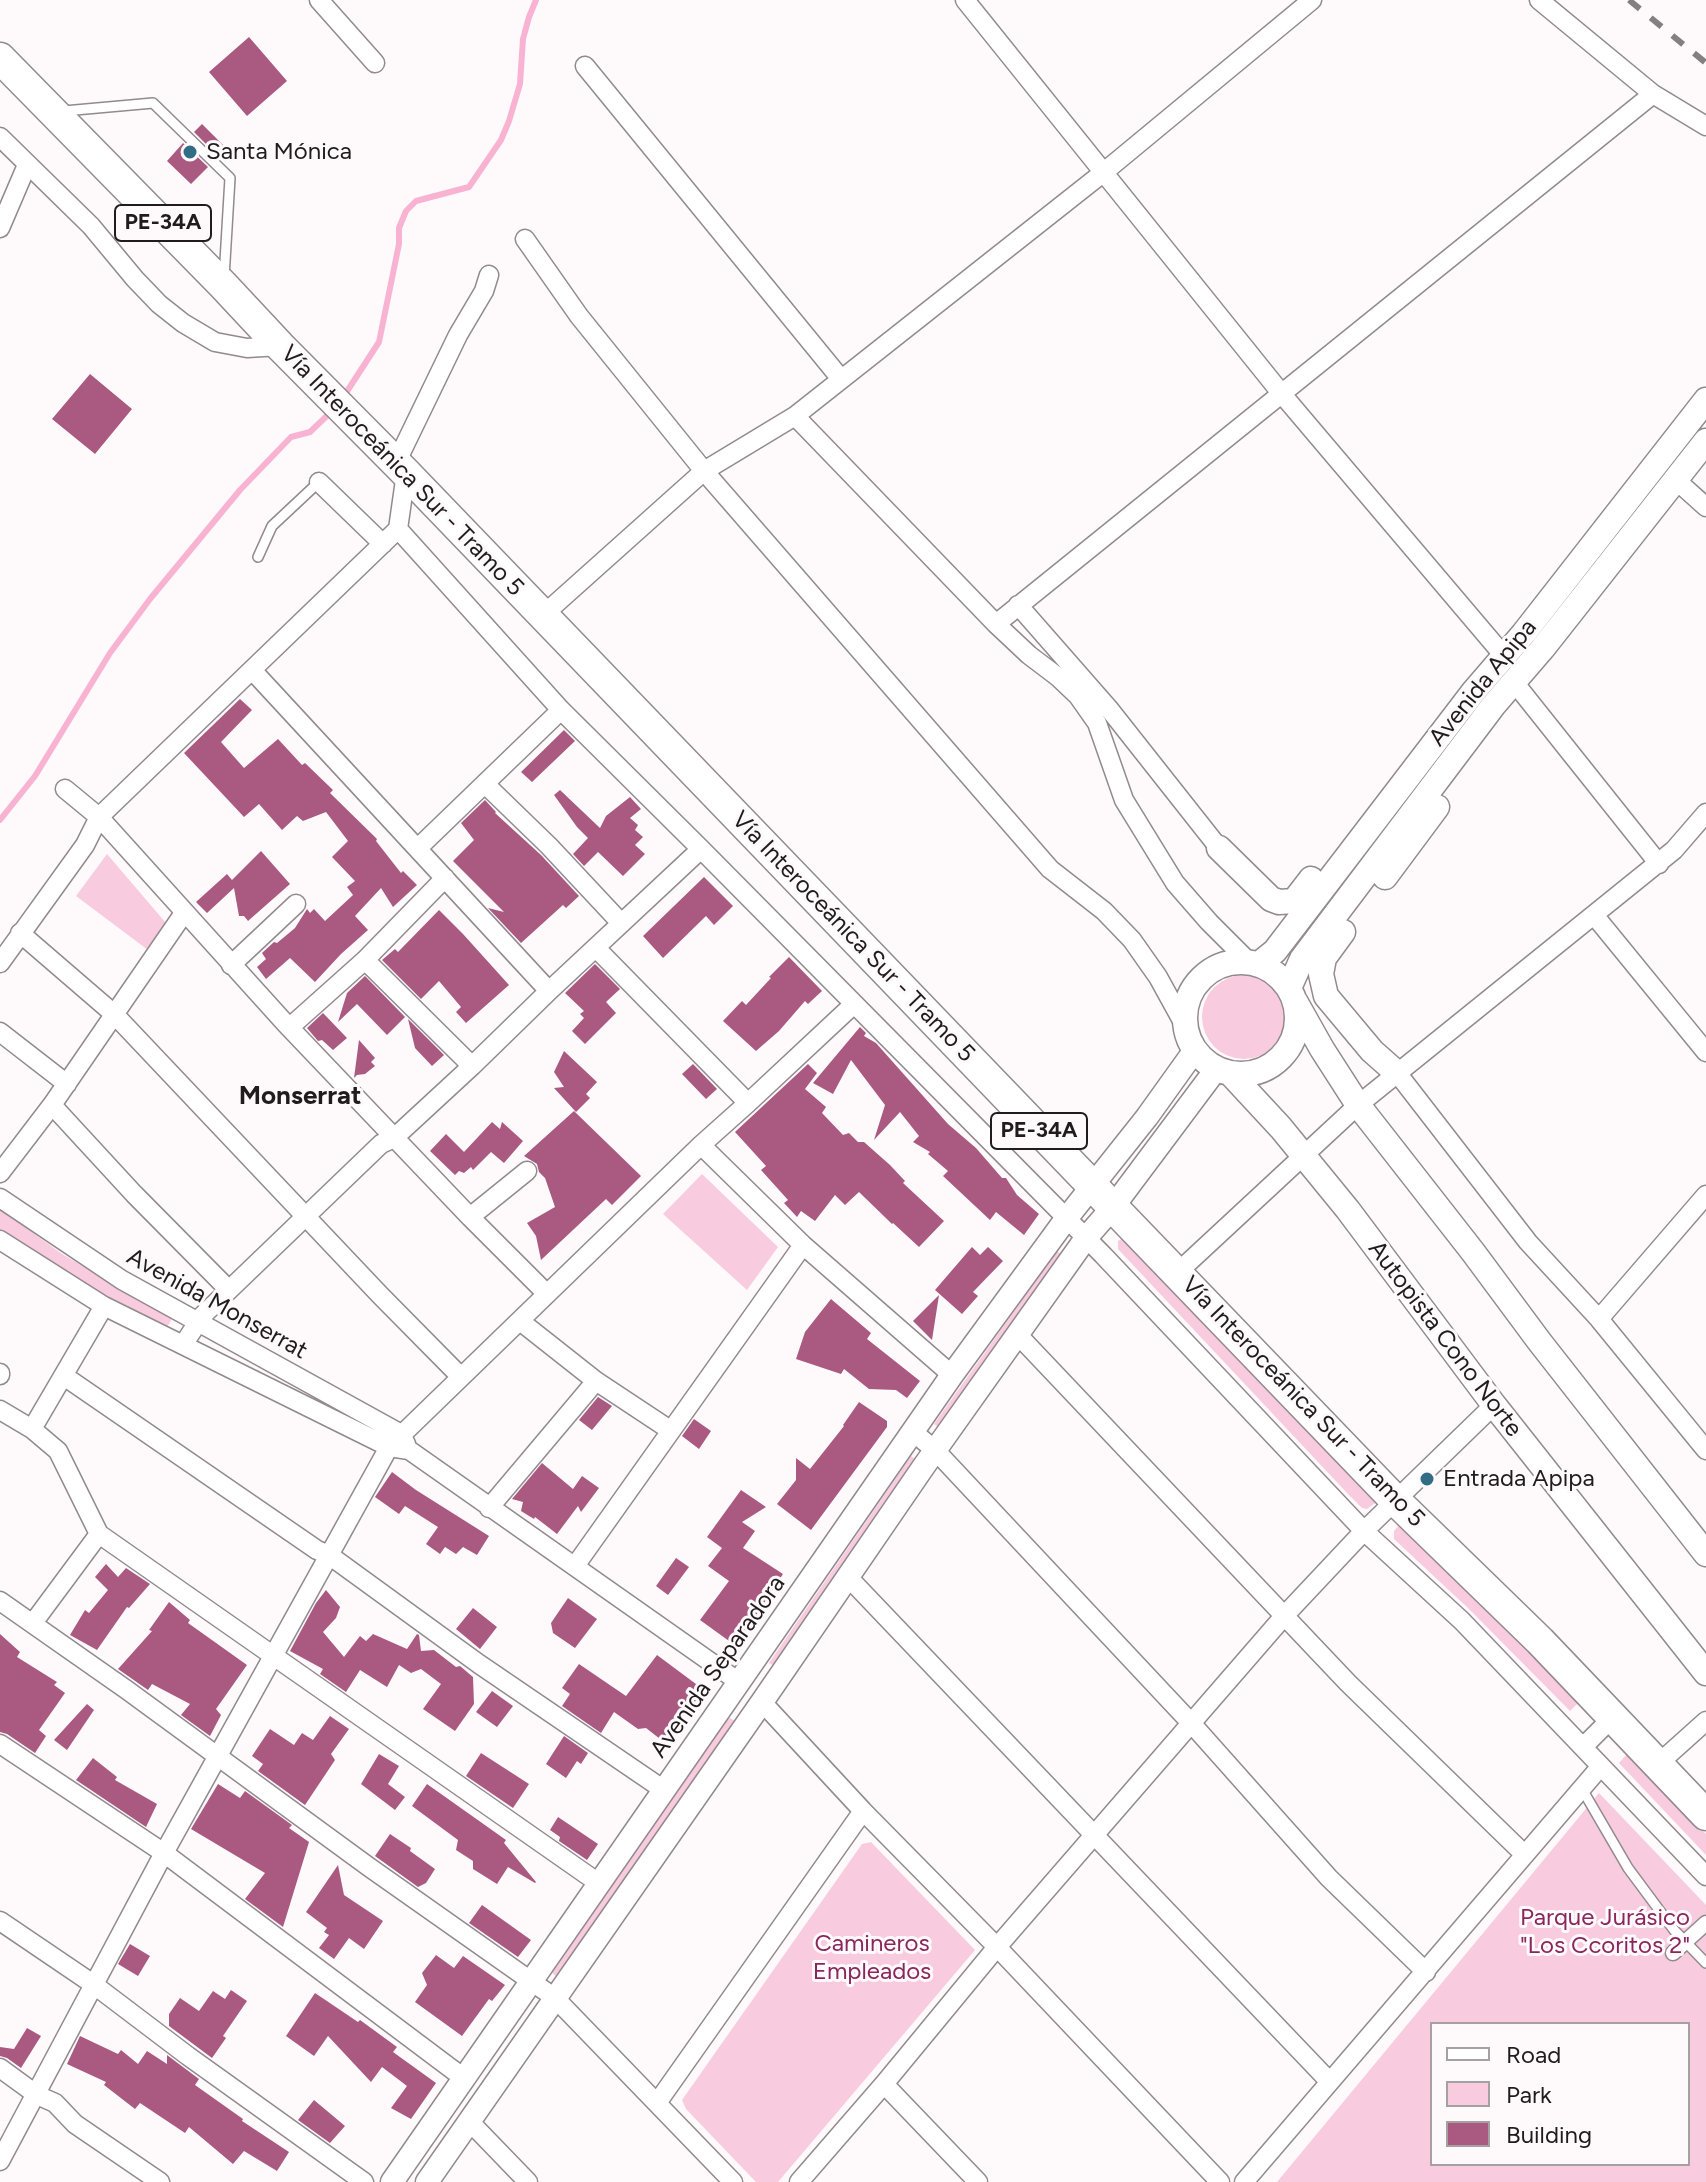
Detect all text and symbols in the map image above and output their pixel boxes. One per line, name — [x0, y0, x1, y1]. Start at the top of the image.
place label: Santa Mónica — [206, 138, 352, 166]
marker: Santa Mónica — [181, 143, 199, 161]
road number: PE-34A — [115, 205, 211, 241]
street label: Vía Interoceánica Sur - Tramo 5 — [274, 340, 530, 602]
street label: Avenida Apipa — [1423, 614, 1543, 752]
street label: Vía Interoceánica Sur - Tramo 5 — [725, 806, 981, 1068]
district label: Monserrat — [239, 1080, 361, 1112]
road number: PE-34A — [991, 1113, 1087, 1149]
street label: Autopista Cono Norte — [1362, 1235, 1528, 1443]
street label: Avenida Monserrat — [122, 1242, 312, 1366]
street label: Vía Interoceánica Sur - Tramo 5 — [1175, 1271, 1431, 1533]
place label: Entrada Apipa — [1443, 1465, 1595, 1493]
marker: Entrada Apipa — [1418, 1470, 1436, 1488]
street label: Avenida Separadora — [644, 1571, 792, 1763]
park label: Parque Jurásico "Los Ccoritos 2" — [1520, 1904, 1690, 1960]
park label: Camineros Empleados — [813, 1930, 931, 1986]
legend — [1430, 2022, 1690, 2166]
text: Road — [1506, 2040, 1561, 2069]
text: Park — [1506, 2080, 1552, 2109]
text: Building — [1506, 2120, 1592, 2149]

